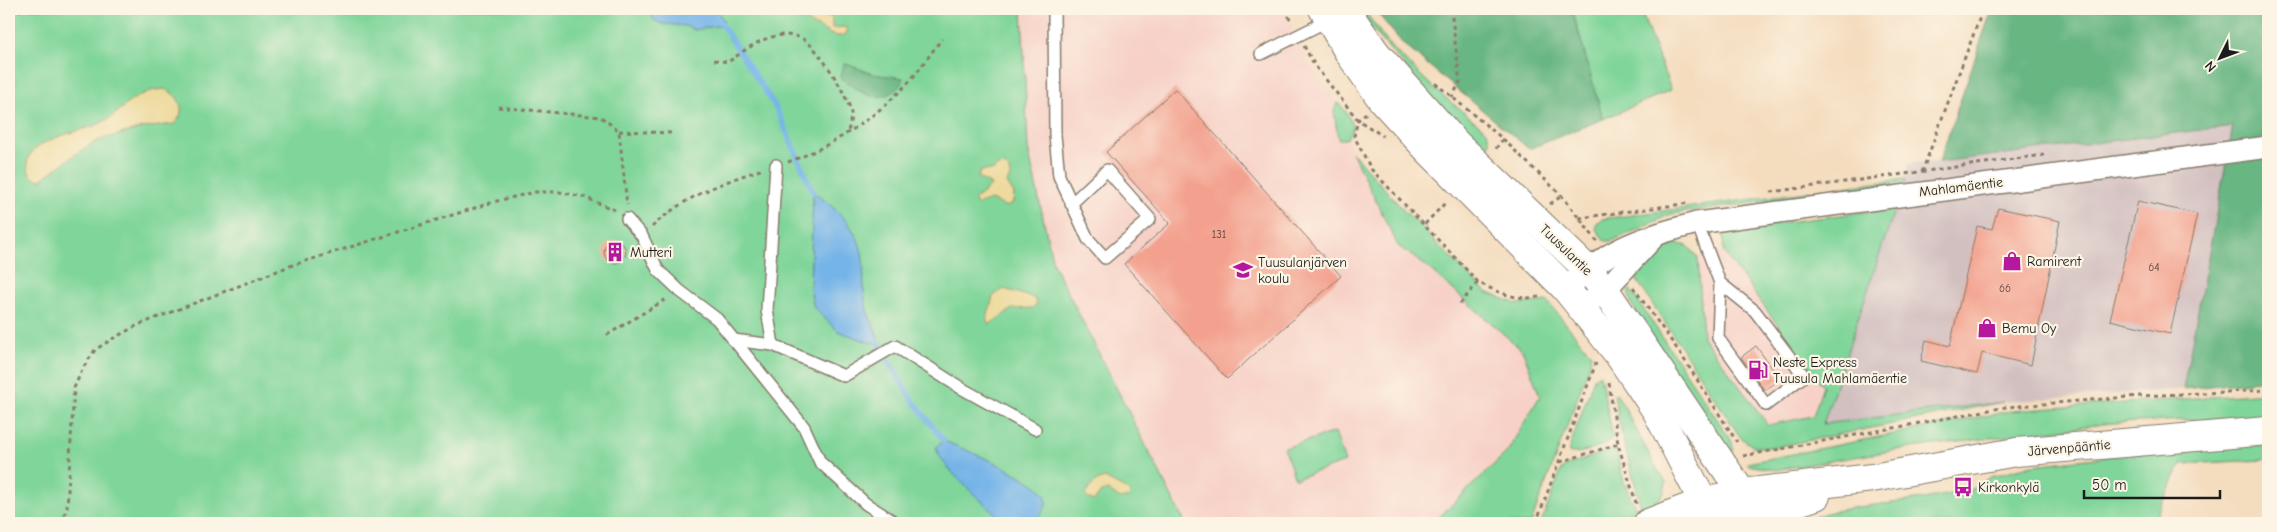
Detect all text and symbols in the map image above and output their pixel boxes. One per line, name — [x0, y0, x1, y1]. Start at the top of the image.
north arrow — [2194, 32, 2244, 82]
text: N — [2201, 57, 2220, 75]
street label: Mahlamäentie — [1918, 173, 2004, 201]
street label: Tuusulantie — [1536, 221, 1596, 279]
house number: 131 — [1212, 228, 1226, 241]
building icon: Mutteri — [604, 241, 626, 263]
place label: Mutteri — [630, 244, 672, 261]
shop icon: Ramirent — [2001, 250, 2023, 272]
place label: Ramirent — [2027, 253, 2082, 270]
place label: Tuusulanjärven koulu — [1258, 254, 1347, 287]
school or university icon: Tuusulanjärven koulu — [1232, 259, 1254, 281]
house number: 64 — [2148, 261, 2160, 274]
house number: 66 — [1999, 282, 2011, 295]
shop icon: Bemu Oy — [1976, 317, 1998, 339]
place label: Bemu Oy — [2002, 320, 2057, 337]
place label: Neste Express Tuusula Mahlamäentie — [1773, 354, 1907, 387]
fuel station icon: Neste Express Tuusula Mahlamäentie — [1747, 359, 1769, 381]
street label: Järvenpääntie — [2027, 436, 2111, 460]
scale bar — [2084, 467, 2221, 499]
bus stop icon: Kirkonkylä — [1952, 476, 1974, 498]
text: 50 m — [2092, 476, 2127, 494]
place label: Kirkonkylä — [1978, 479, 2040, 496]

